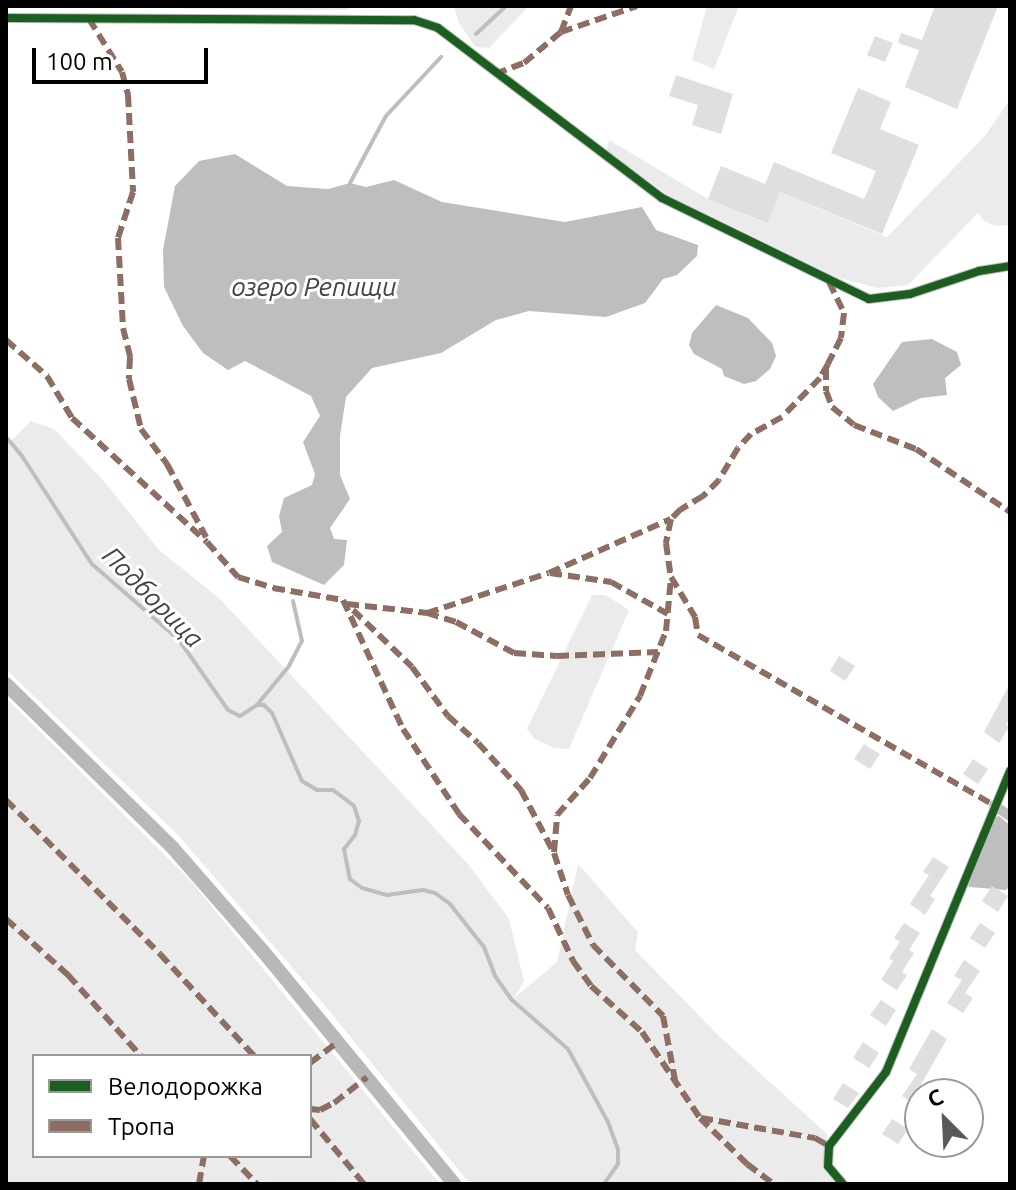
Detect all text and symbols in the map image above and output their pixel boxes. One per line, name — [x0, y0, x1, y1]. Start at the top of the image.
scale bar — [36, 32, 212, 82]
text: 100 m — [46, 48, 113, 75]
water label: озеро Репищи — [232, 271, 396, 303]
water label: Подборица — [96, 540, 210, 654]
legend — [32, 1054, 312, 1158]
text: Велодорожка — [108, 1073, 263, 1100]
north arrow — [904, 1078, 984, 1158]
text: С — [923, 1083, 946, 1112]
text: Тропа — [108, 1113, 175, 1140]

